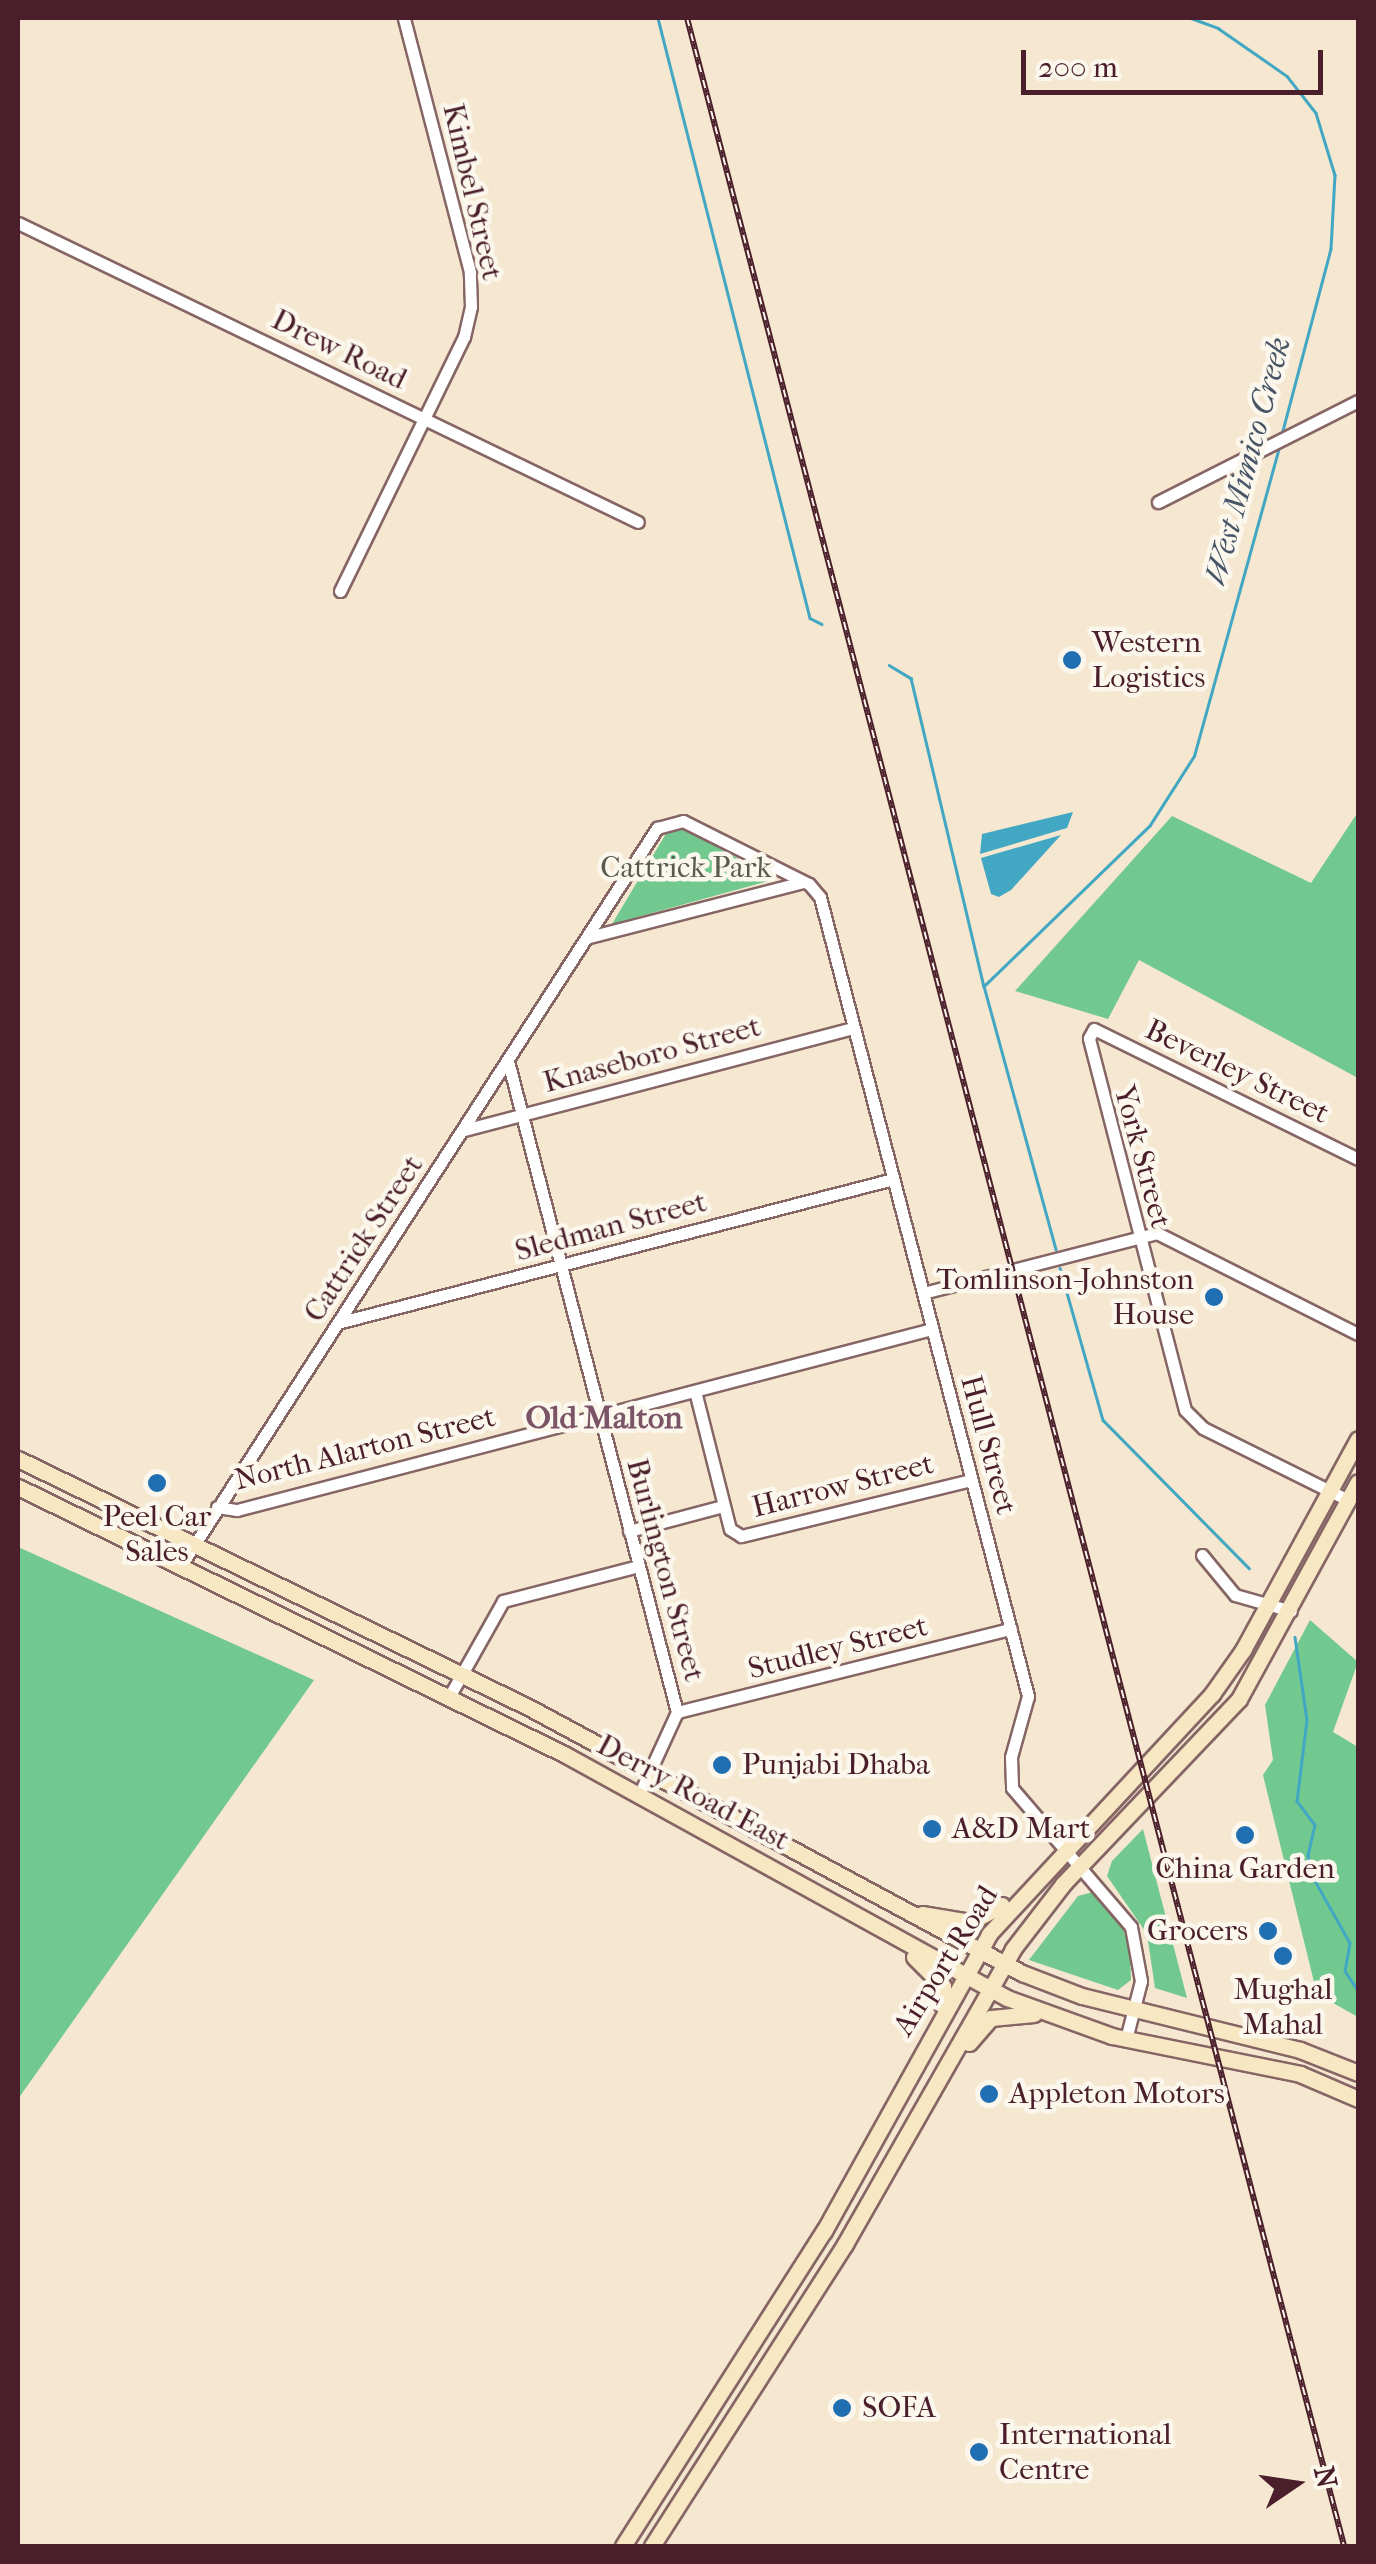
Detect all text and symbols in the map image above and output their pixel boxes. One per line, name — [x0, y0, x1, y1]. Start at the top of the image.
scale bar — [1026, 30, 1328, 92]
text: 200 m — [1038, 50, 1118, 85]
street label: Kimbel Street — [434, 100, 510, 284]
street label: Drew Road — [266, 302, 412, 398]
water label: West Mimico Creek — [1196, 333, 1300, 589]
place label: Western Logistics — [1092, 625, 1205, 696]
marker: Western Logistics — [1061, 649, 1083, 671]
park label: Cattrick Park — [600, 850, 772, 886]
street label: Knaseboro Street — [540, 1009, 764, 1101]
street label: Beverley Street — [1139, 1012, 1335, 1132]
street label: York Street — [1106, 1082, 1178, 1232]
street label: Cattrick Street — [297, 1149, 431, 1329]
street label: Sledman Street — [511, 1184, 711, 1270]
place label: Tomlinson-Johnston House — [937, 1262, 1194, 1332]
marker: Tomlinson-Johnston House — [1203, 1286, 1225, 1308]
street label: Hull Street — [952, 1371, 1024, 1519]
street label: North Alarton Street — [231, 1399, 499, 1499]
district label: Old Malton — [525, 1399, 683, 1437]
street label: Harrow Street — [749, 1446, 937, 1526]
street label: Burlington Street — [618, 1455, 712, 1685]
marker: Peel Car Sales — [146, 1472, 168, 1494]
place label: Peel Car Sales — [103, 1499, 211, 1570]
street label: Studley Street — [745, 1608, 931, 1688]
street label: Derry Road East — [591, 1727, 795, 1859]
place label: Punjabi Dhaba — [742, 1747, 930, 1783]
marker: Punjabi Dhaba — [711, 1754, 733, 1776]
place label: A&D Mart — [952, 1811, 1090, 1847]
marker: A&D Mart — [921, 1818, 943, 1840]
marker: China Garden — [1234, 1824, 1256, 1846]
place label: China Garden — [1155, 1851, 1335, 1887]
street label: Airport Road — [886, 1879, 1006, 2043]
place label: Grocers — [1147, 1913, 1248, 1949]
marker: Grocers — [1257, 1920, 1279, 1942]
marker: Mughal Mahal — [1272, 1945, 1294, 1967]
place label: Mughal Mahal — [1233, 1972, 1333, 2042]
place label: Appleton Motors — [1009, 2076, 1225, 2112]
marker: Appleton Motors — [978, 2083, 1000, 2105]
place label: SOFA — [862, 2390, 936, 2426]
marker: SOFA — [831, 2397, 853, 2419]
place label: International Centre — [999, 2417, 1171, 2488]
north arrow — [1246, 2434, 1346, 2534]
marker: International Centre — [968, 2441, 990, 2463]
text: N — [1307, 2463, 1344, 2491]

